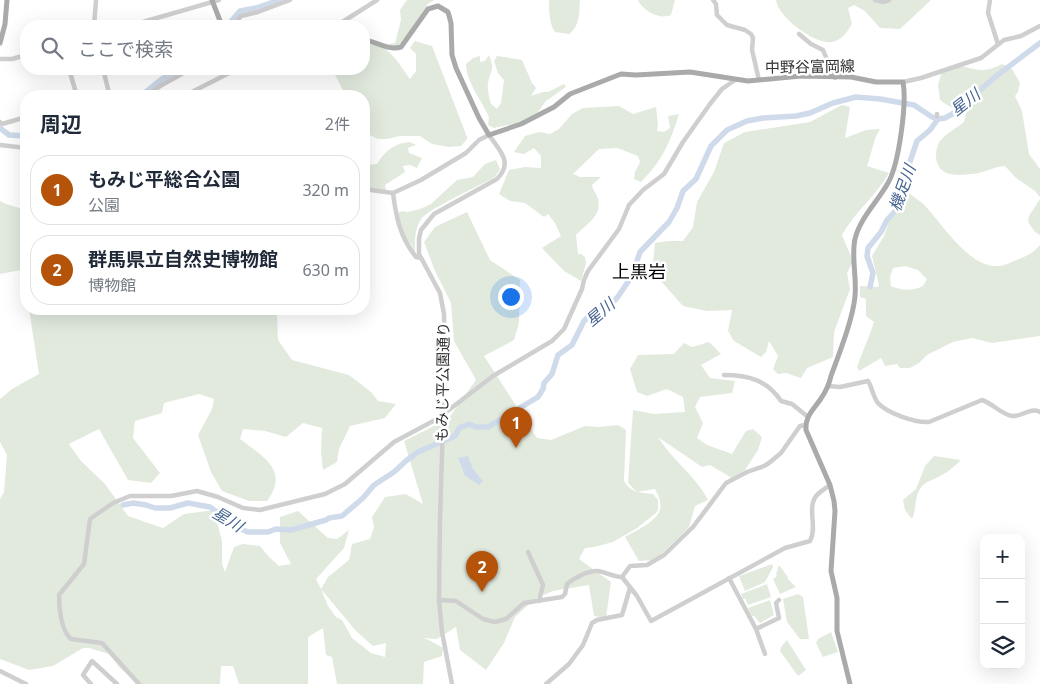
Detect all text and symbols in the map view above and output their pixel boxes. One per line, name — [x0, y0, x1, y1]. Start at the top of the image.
search box — [20, 20, 370, 75]
icon: search — [38, 34, 66, 62]
text: ここで検索 — [78, 36, 173, 62]
street label: 中野谷富岡線 — [765, 55, 855, 77]
water label: 星川 — [946, 82, 986, 121]
text: 周辺 — [40, 110, 82, 138]
text: 2件 — [325, 113, 350, 135]
water label: 機足川 — [883, 160, 921, 214]
text: もみじ平総合公園 — [88, 166, 240, 192]
text: 1 — [52, 179, 62, 201]
text: 320 m — [302, 179, 349, 201]
text: 公園 — [88, 194, 120, 216]
text: 群馬県立自然史博物館 — [88, 246, 278, 272]
text: 2 — [52, 259, 62, 281]
text: 630 m — [302, 259, 349, 281]
district label: 上黒岩 — [612, 259, 666, 283]
text: 博物館 — [88, 274, 136, 296]
your location — [498, 284, 524, 310]
water label: 星川 — [581, 292, 621, 331]
street label: もみじ平公園通り — [431, 322, 453, 442]
pin: 1 — [500, 407, 532, 448]
water label: 星川 — [209, 501, 249, 538]
map controls — [980, 534, 1025, 669]
button: + — [980, 534, 1025, 579]
pin: 2 — [466, 551, 498, 592]
button: − — [980, 579, 1025, 624]
button: layers — [980, 624, 1025, 669]

